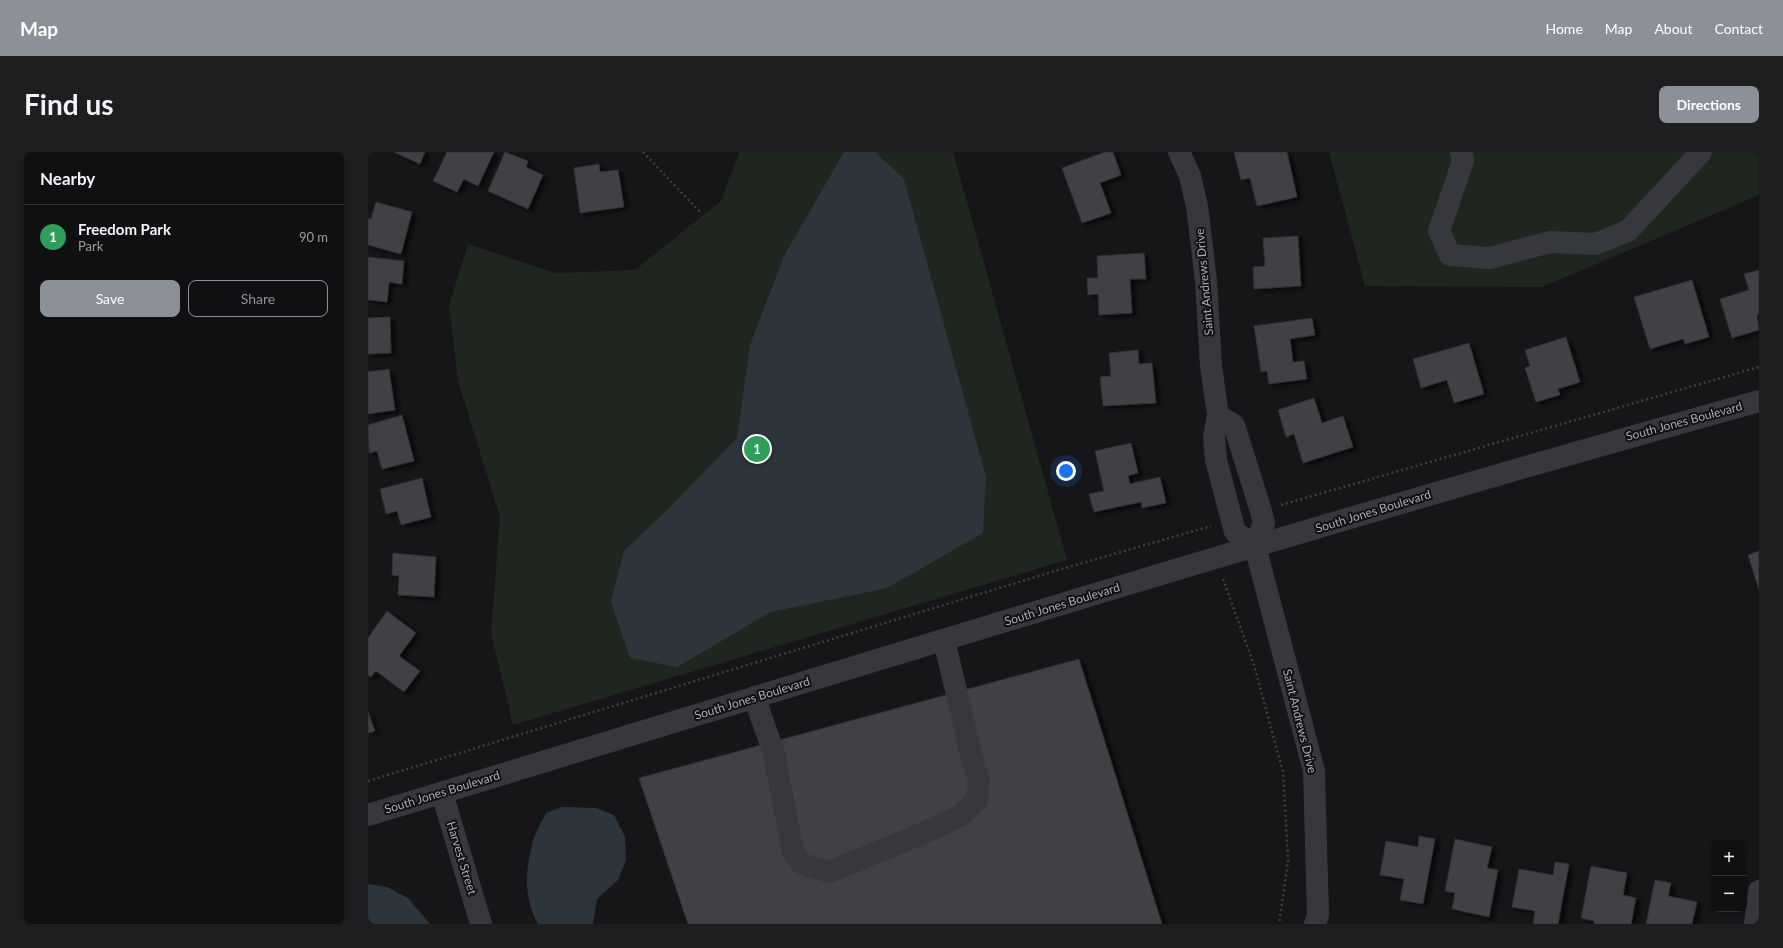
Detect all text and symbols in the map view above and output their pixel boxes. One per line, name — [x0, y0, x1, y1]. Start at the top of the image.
text: Map — [20, 17, 58, 40]
text: Home — [1545, 20, 1583, 37]
text: Map — [1605, 20, 1632, 37]
text: About — [1654, 20, 1692, 37]
text: Contact — [1714, 20, 1763, 37]
button: Directions — [1659, 86, 1759, 123]
text: Find us — [24, 87, 114, 121]
text: Nearby — [40, 168, 95, 189]
text: Freedom Park — [78, 220, 171, 238]
street label: Saint Andrews Drive — [1192, 228, 1216, 336]
text: 1 — [49, 229, 57, 245]
text: 90 m — [299, 229, 328, 245]
text: Park — [78, 238, 103, 254]
button: Save — [40, 280, 180, 317]
button: Share — [188, 280, 328, 317]
street label: South Jones Boulevard — [1624, 398, 1744, 444]
pin: 1 — [744, 434, 770, 464]
your location — [1056, 461, 1076, 481]
street label: South Jones Boulevard — [1314, 486, 1432, 536]
street label: South Jones Boulevard — [1003, 579, 1121, 629]
street label: Saint Andrews Drive — [1280, 667, 1320, 775]
street label: South Jones Boulevard — [693, 673, 811, 723]
street label: South Jones Boulevard — [383, 767, 501, 817]
street label: Harvest Street — [444, 820, 480, 897]
map controls — [1711, 840, 1747, 912]
button: + — [1711, 840, 1747, 876]
button: − — [1711, 876, 1747, 912]

